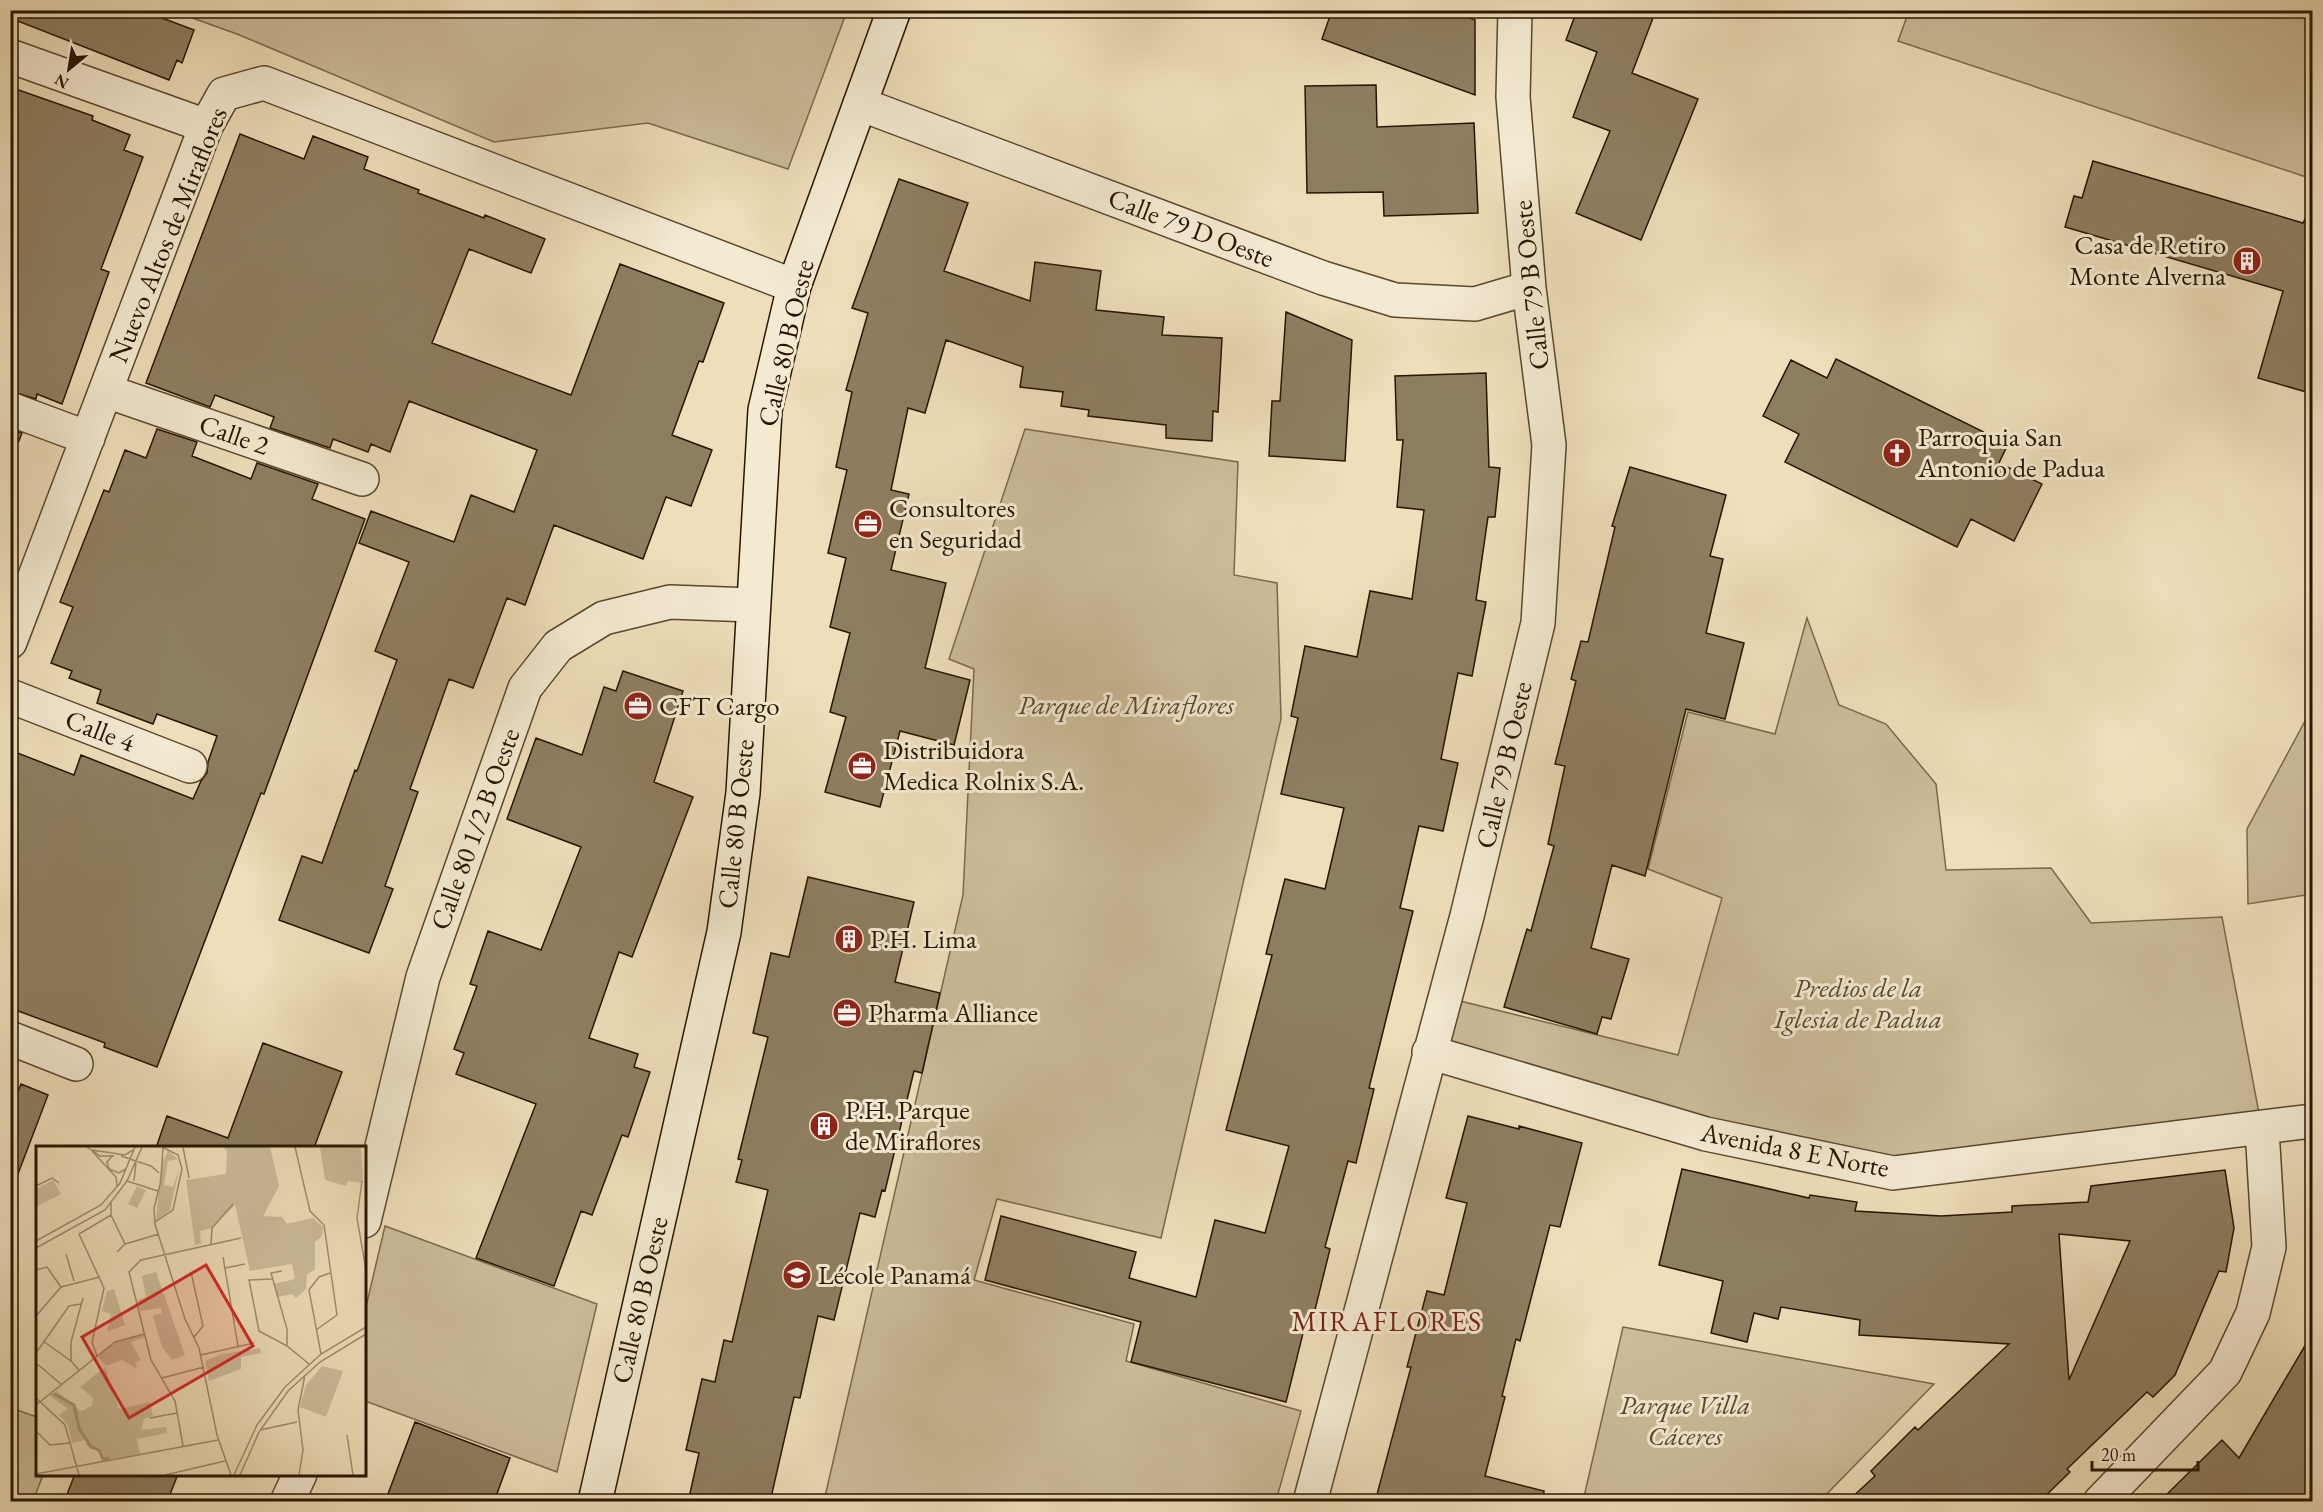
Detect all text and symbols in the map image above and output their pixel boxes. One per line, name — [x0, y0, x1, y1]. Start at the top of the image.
north arrow — [39, 39, 99, 99]
text: N — [51, 69, 73, 94]
street label: Nuevo Altos de Miraflores — [100, 102, 235, 368]
street label: Calle 79 D Oeste — [1103, 180, 1279, 275]
street label: Calle 79 B Oeste — [1504, 199, 1557, 372]
place label: Casa de Retiro Monte Alverna — [2069, 227, 2226, 293]
building icon: Casa de Retiro Monte Alverna — [2231, 245, 2263, 277]
street label: Calle 80 B Oeste — [749, 256, 822, 430]
street label: Calle 2 — [195, 406, 274, 463]
place label: Parroquia San Antonio de Padua — [1917, 419, 2105, 485]
church icon: Parroquia San Antonio de Padua — [1881, 437, 1913, 469]
place label: Consultores en Seguridad — [889, 490, 1022, 556]
office icon: Consultores en Seguridad — [852, 508, 884, 540]
street label: Calle 79 B Oeste — [1467, 678, 1540, 852]
park label: Parque de Miraflores — [1018, 687, 1234, 723]
place label: CFT Cargo — [659, 688, 780, 723]
office icon: CFT Cargo — [622, 690, 654, 722]
street label: Calle 4 — [60, 701, 141, 760]
street label: Calle 80 1/2 B Oeste — [422, 723, 527, 935]
place label: Distribuidora Medica Rolnix S.A. — [883, 732, 1084, 798]
street label: Calle 80 B Oeste — [709, 737, 762, 910]
office icon: Distribuidora Medica Rolnix S.A. — [846, 750, 878, 782]
place label: P.H. Lima — [870, 921, 977, 956]
building icon: P.H. Lima — [833, 923, 865, 955]
park label: Predios de la Iglesia de Padua — [1773, 970, 1942, 1036]
place label: Pharma Alliance — [868, 995, 1038, 1030]
office icon: Pharma Alliance — [831, 997, 863, 1029]
place label: P.H. Parque de Miraflores — [845, 1092, 981, 1158]
building icon: P.H. Parque de Miraflores — [808, 1110, 840, 1142]
street label: Avenida 8 E Norte — [1697, 1114, 1892, 1185]
inset map — [36, 1146, 366, 1476]
street label: Calle 80 B Oeste — [603, 1213, 676, 1387]
place label: Lécole Panamá — [818, 1257, 971, 1292]
school or university icon: Lécole Panamá — [781, 1259, 813, 1291]
district label: MIRAFLORES — [1291, 1303, 1483, 1339]
park label: Parque Villa Cáceres — [1620, 1387, 1750, 1453]
scale bar — [2092, 1434, 2198, 1472]
text: 20 m — [2101, 1443, 2136, 1466]

